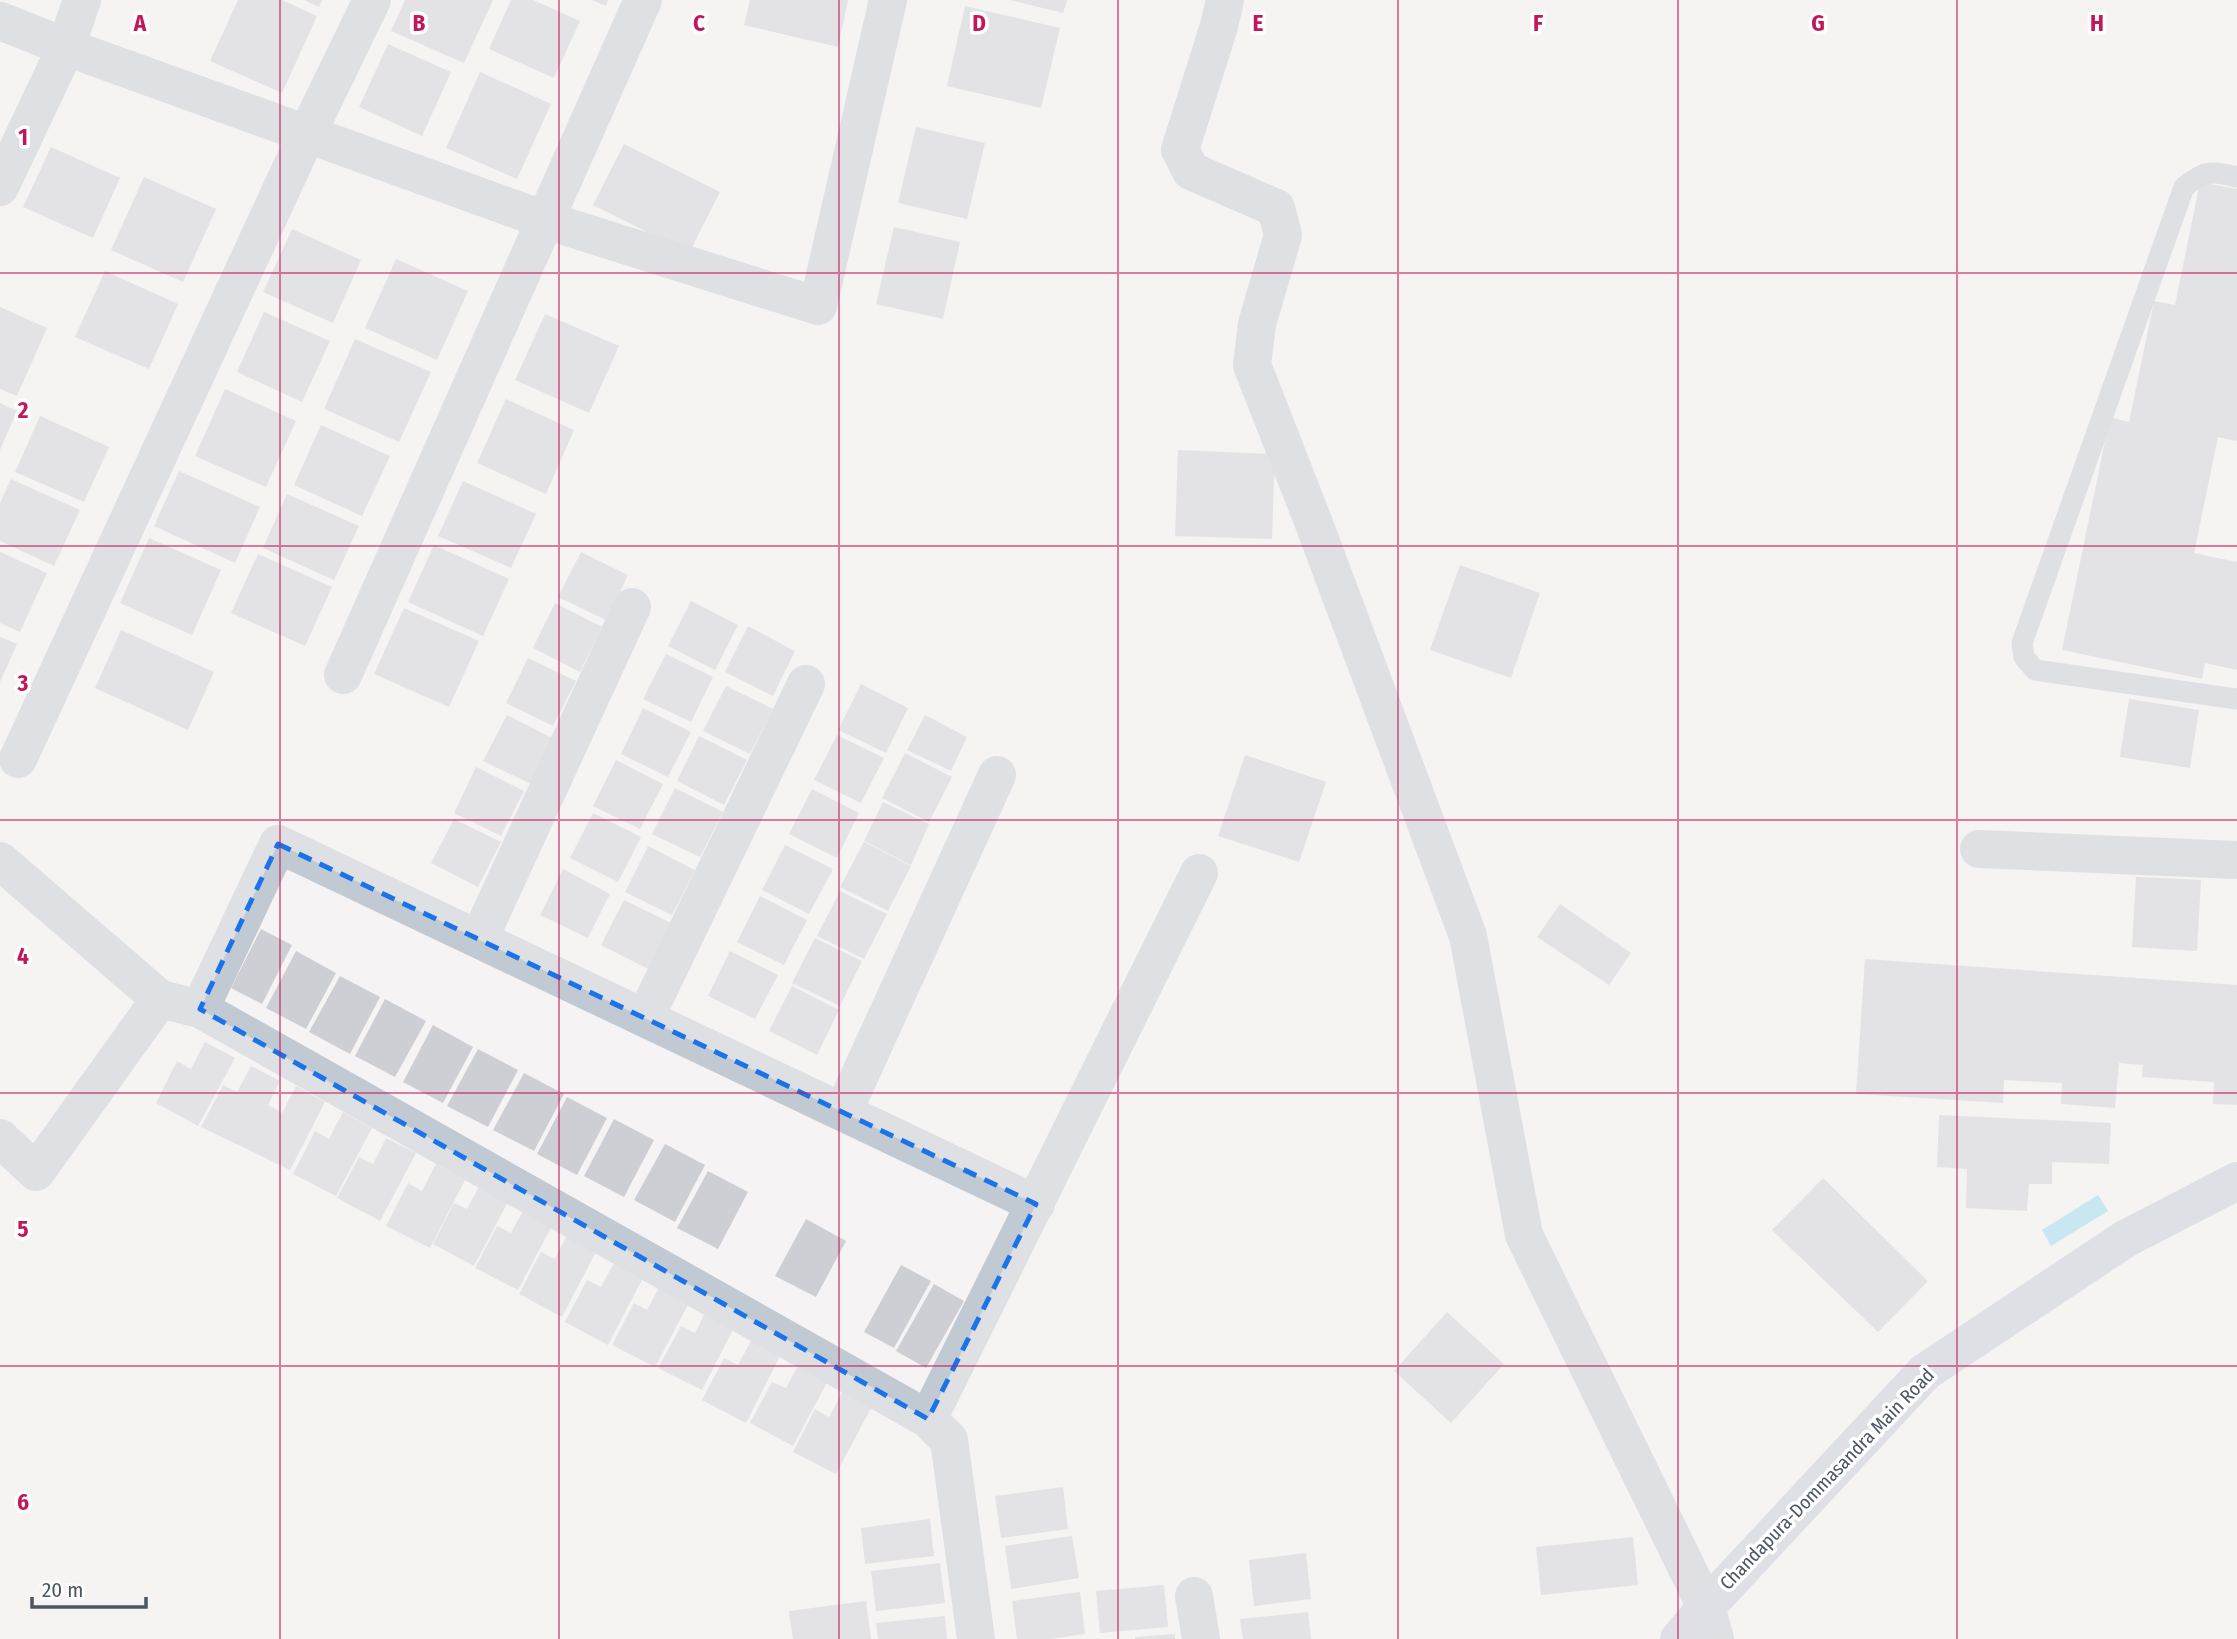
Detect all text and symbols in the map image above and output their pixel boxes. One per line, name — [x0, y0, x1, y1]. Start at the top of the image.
text: A — [133, 9, 147, 37]
text: B — [413, 9, 426, 37]
text: C — [693, 9, 705, 37]
text: D — [972, 9, 986, 37]
text: E — [1253, 9, 1264, 37]
text: F — [1533, 9, 1543, 37]
text: G — [1811, 9, 1825, 37]
text: H — [2090, 9, 2104, 37]
text: 1 — [18, 123, 28, 151]
text: 2 — [17, 396, 29, 424]
text: 3 — [17, 669, 29, 697]
text: 4 — [17, 942, 29, 970]
text: 5 — [17, 1215, 29, 1243]
street label: Chandapura-Dommasandra Main Road — [1715, 1364, 1939, 1594]
text: 6 — [17, 1488, 29, 1516]
scale bar — [32, 1566, 145, 1610]
text: 20 m — [42, 1577, 83, 1603]

